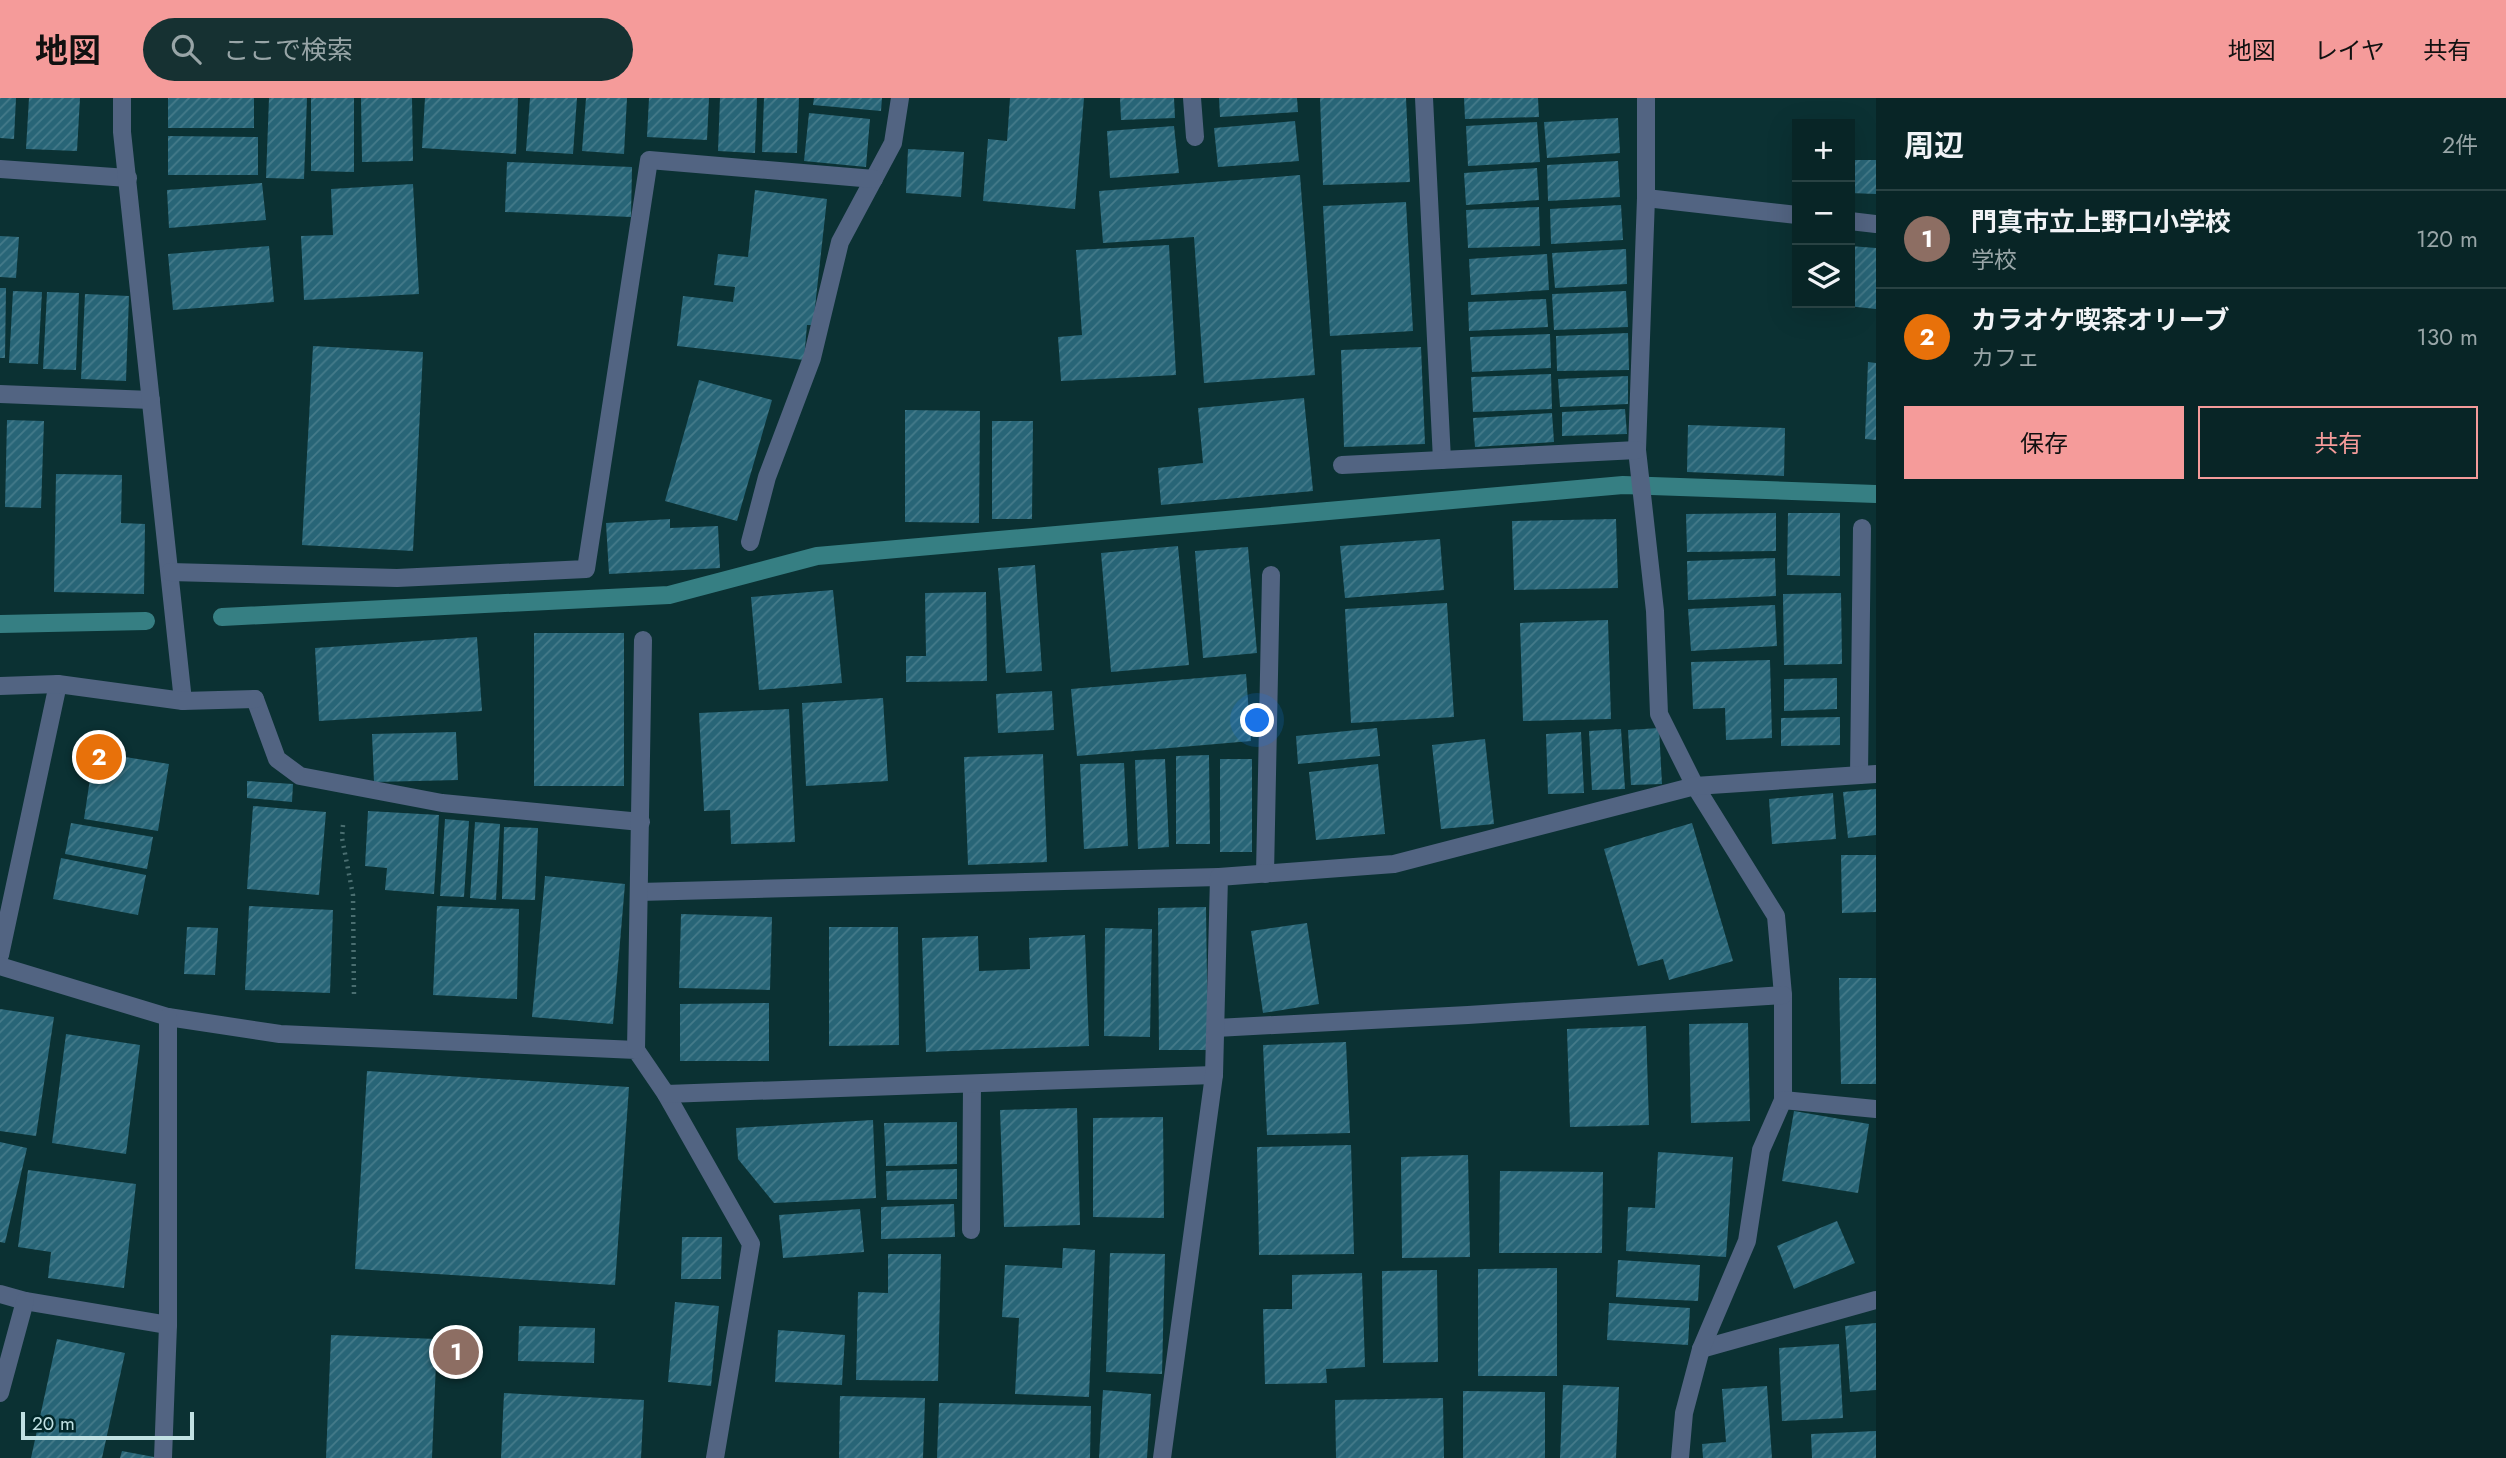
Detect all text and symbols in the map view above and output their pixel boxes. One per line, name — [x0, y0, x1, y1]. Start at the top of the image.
search box — [143, 18, 633, 81]
text: 地図 — [35, 27, 101, 74]
icon: search — [167, 30, 205, 68]
text: ここで検索 — [223, 31, 353, 69]
text: 地図 — [2228, 33, 2276, 68]
text: レイヤ — [2314, 33, 2385, 68]
text: 共有 — [2423, 33, 2471, 68]
map controls — [1792, 119, 1855, 308]
button: + — [1792, 119, 1855, 182]
text: 周辺 — [1904, 124, 1964, 167]
text: 2件 — [2442, 128, 2478, 162]
button: − — [1792, 182, 1855, 245]
text: 門真市立上野口小学校 — [1971, 203, 2231, 241]
text: 1 — [1921, 222, 1933, 256]
text: 120 m — [2416, 222, 2478, 256]
text: 学校 — [1971, 243, 2017, 277]
button: layers — [1792, 245, 1855, 308]
text: カラオケ喫茶オリーブ — [1971, 301, 2229, 339]
text: 2 — [1919, 320, 1935, 354]
text: 130 m — [2416, 320, 2478, 354]
text: カフェ — [1971, 341, 2040, 375]
button: 保存 — [1904, 406, 2184, 479]
button: 共有 — [2198, 406, 2478, 479]
your location — [1240, 703, 1274, 737]
pin: 2 — [76, 731, 122, 783]
pin: 1 — [433, 1326, 479, 1378]
scale bar — [21, 1409, 194, 1441]
text: 20 m — [32, 1410, 75, 1437]

